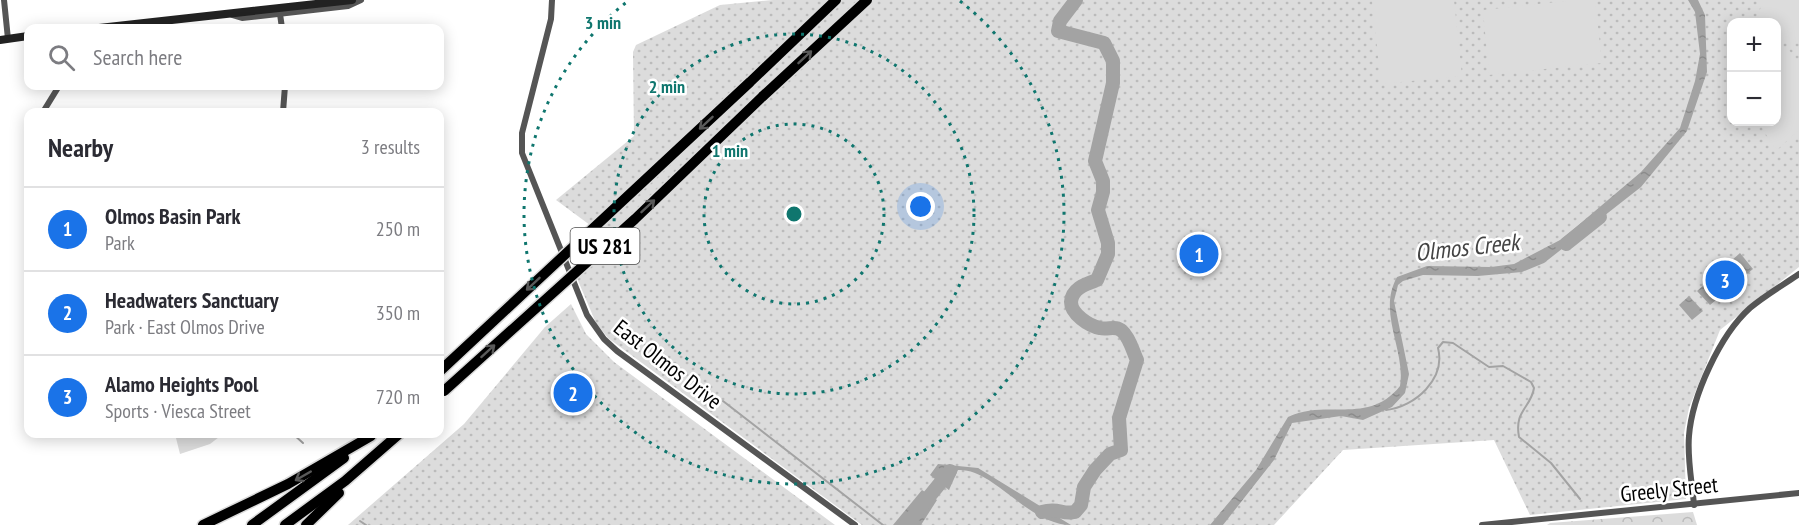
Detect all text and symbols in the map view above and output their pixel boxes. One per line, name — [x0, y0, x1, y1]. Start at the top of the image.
text: 3 min — [585, 11, 621, 34]
map controls — [1727, 18, 1781, 126]
button: + — [1727, 18, 1781, 72]
search box — [24, 24, 444, 90]
icon: search — [45, 41, 78, 74]
text: Search here — [93, 43, 182, 71]
one-way arrow — [797, 50, 812, 64]
button: − — [1727, 72, 1781, 126]
text: 2 min — [649, 75, 685, 98]
one-way arrow — [699, 116, 714, 130]
text: Nearby — [48, 131, 113, 164]
text: 3 results — [361, 134, 420, 160]
text: 1 min — [712, 139, 748, 162]
your location — [906, 192, 935, 221]
one-way arrow — [640, 199, 655, 214]
text: Olmos Basin Park — [105, 202, 241, 230]
centre of rings — [784, 204, 804, 224]
text: 1 — [63, 216, 72, 242]
text: 250 m — [376, 216, 420, 242]
water label: Olmos Creek — [1414, 226, 1523, 268]
road number: US 281 — [570, 228, 640, 264]
text: Park — [105, 230, 135, 256]
pin: 1 — [1180, 232, 1218, 276]
pin: 3 — [1706, 258, 1744, 302]
one-way arrow — [525, 277, 540, 291]
text: Headwaters Sanctuary — [105, 286, 279, 314]
text: 2 — [63, 300, 72, 326]
text: 350 m — [376, 300, 420, 326]
street label: East Olmos Drive — [608, 313, 728, 415]
text: Park · East Olmos Drive — [105, 314, 265, 340]
one-way arrow — [480, 344, 495, 358]
text: Alamo Heights Pool — [105, 370, 258, 398]
pin: 2 — [554, 370, 592, 416]
text: 3 — [63, 384, 72, 410]
text: 720 m — [376, 384, 420, 410]
text: Sports · Viesca Street — [105, 398, 251, 424]
one-way arrow — [295, 470, 312, 482]
street label: Greely Street — [1619, 470, 1719, 508]

